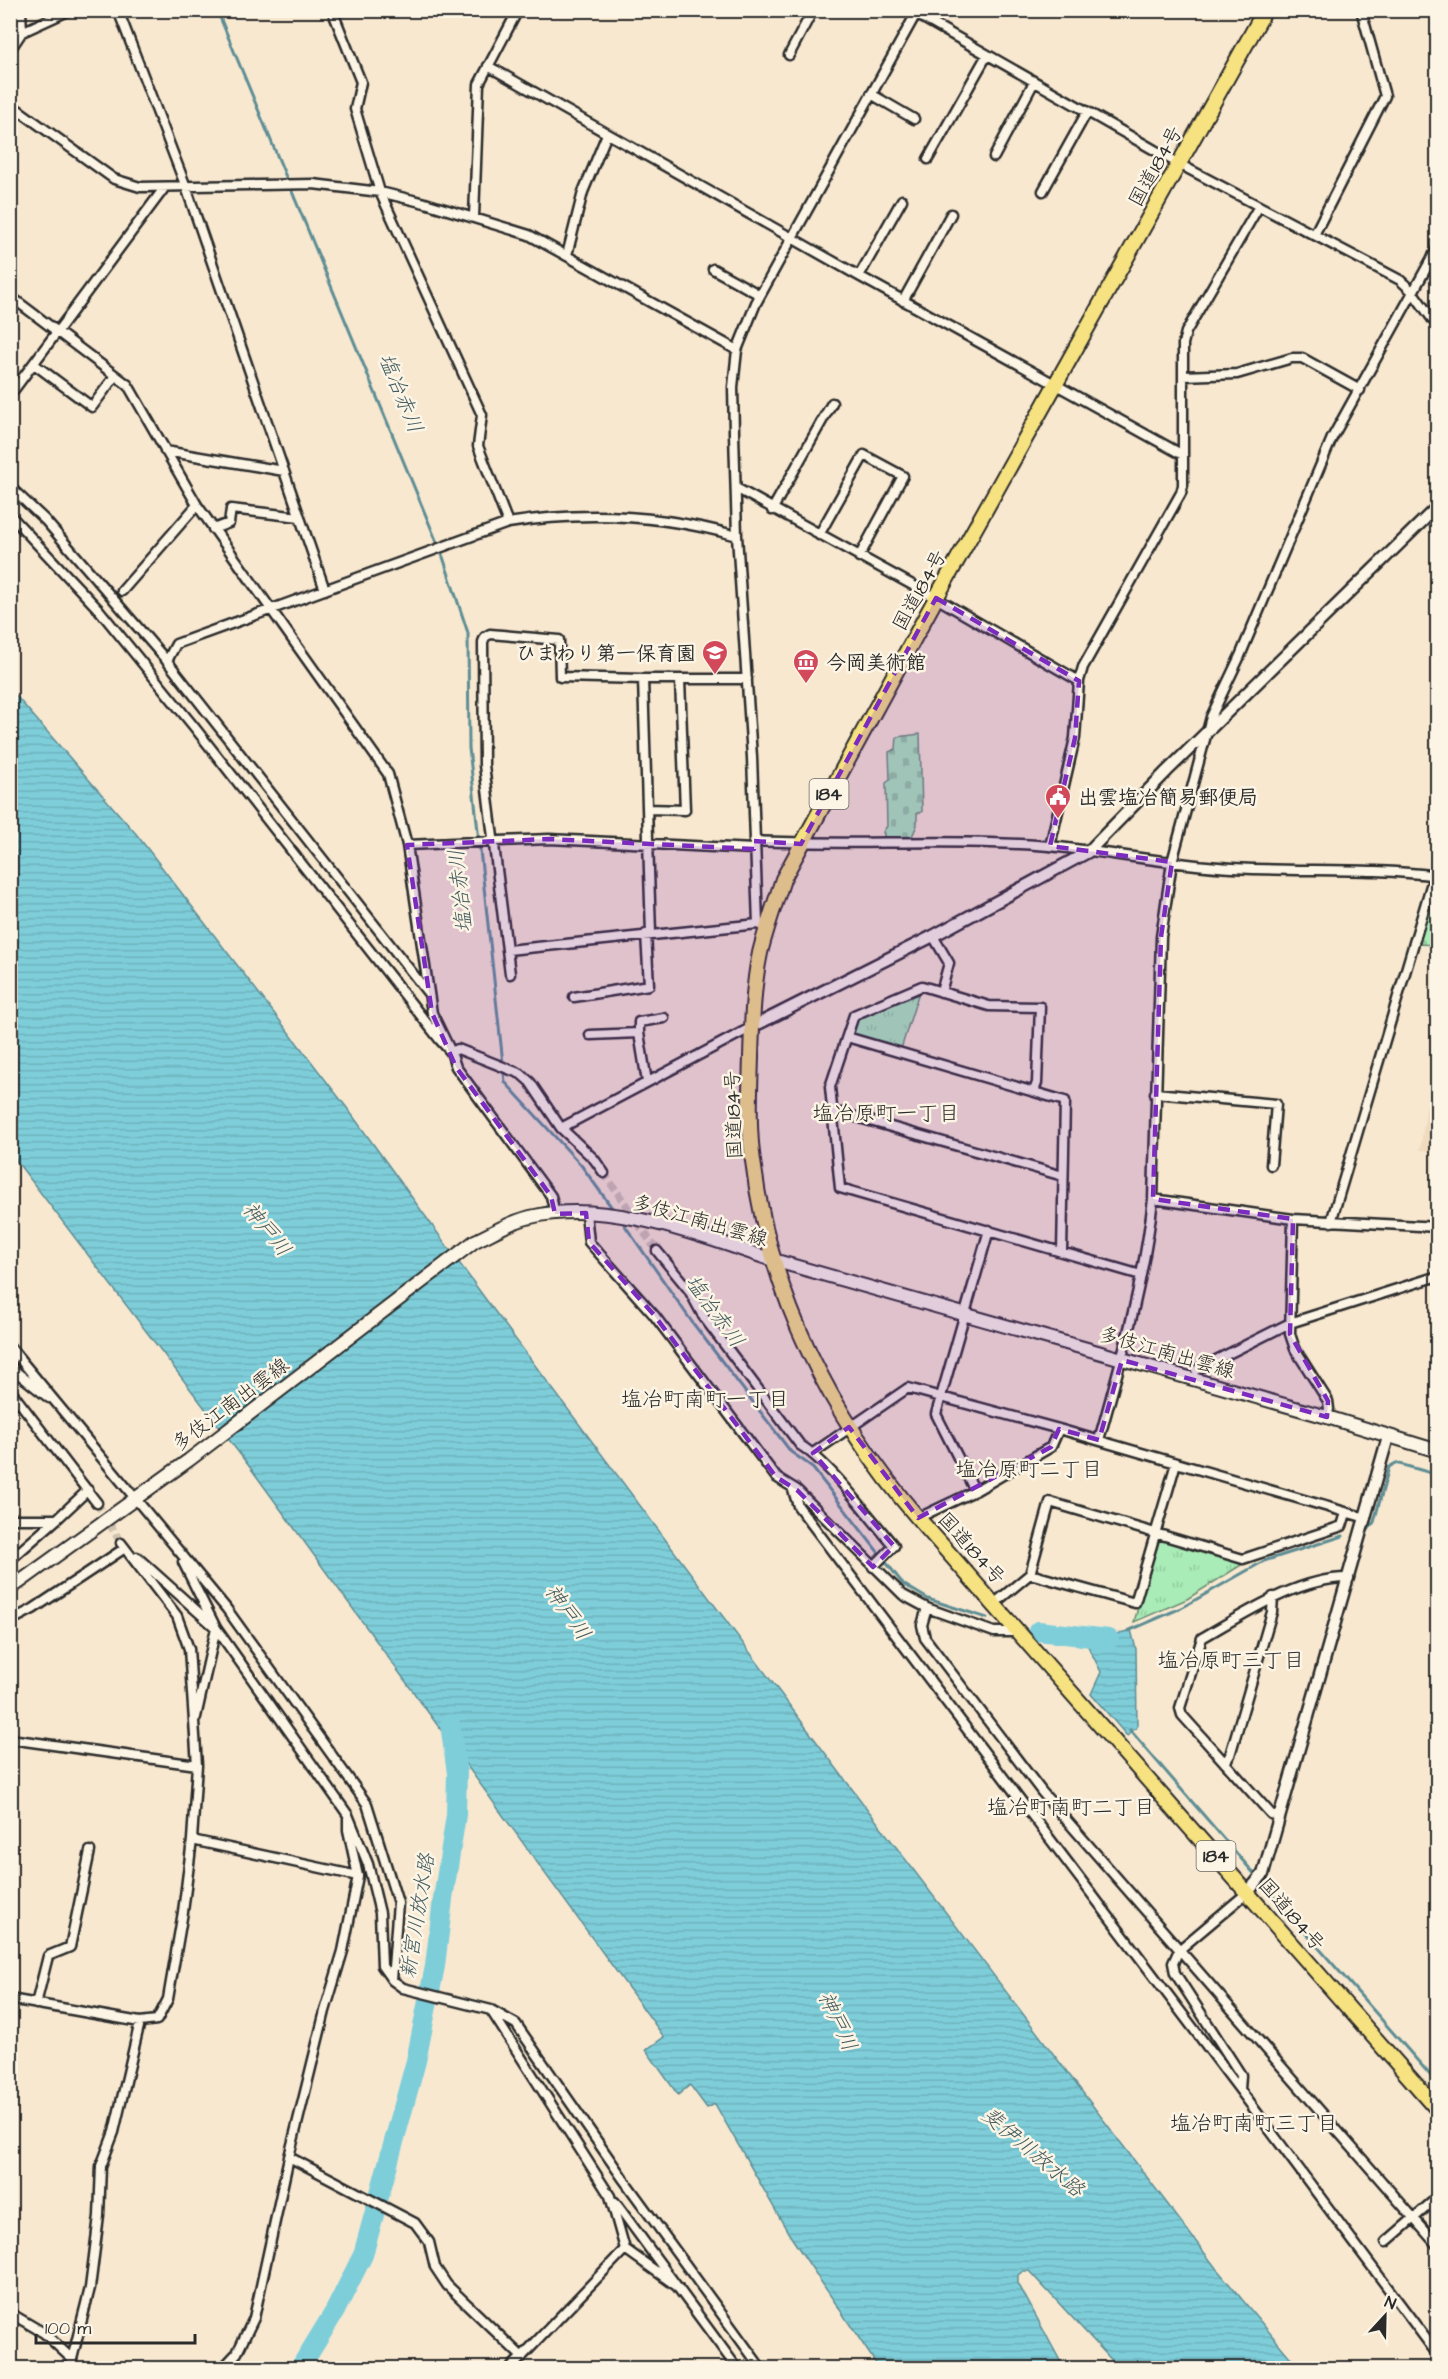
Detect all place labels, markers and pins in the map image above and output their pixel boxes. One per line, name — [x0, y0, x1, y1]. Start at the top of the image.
school or university icon: ひまわり第一保育園 — [700, 638, 730, 676]
place label: ひまわり第一保育園 — [516, 640, 696, 668]
museum icon: 今岡美術館 — [791, 647, 821, 685]
place label: 今岡美術館 — [826, 649, 926, 677]
public building icon: 出雲塩冶簡易郵便局 — [1043, 782, 1073, 820]
place label: 出雲塩冶簡易郵便局 — [1078, 784, 1258, 812]

